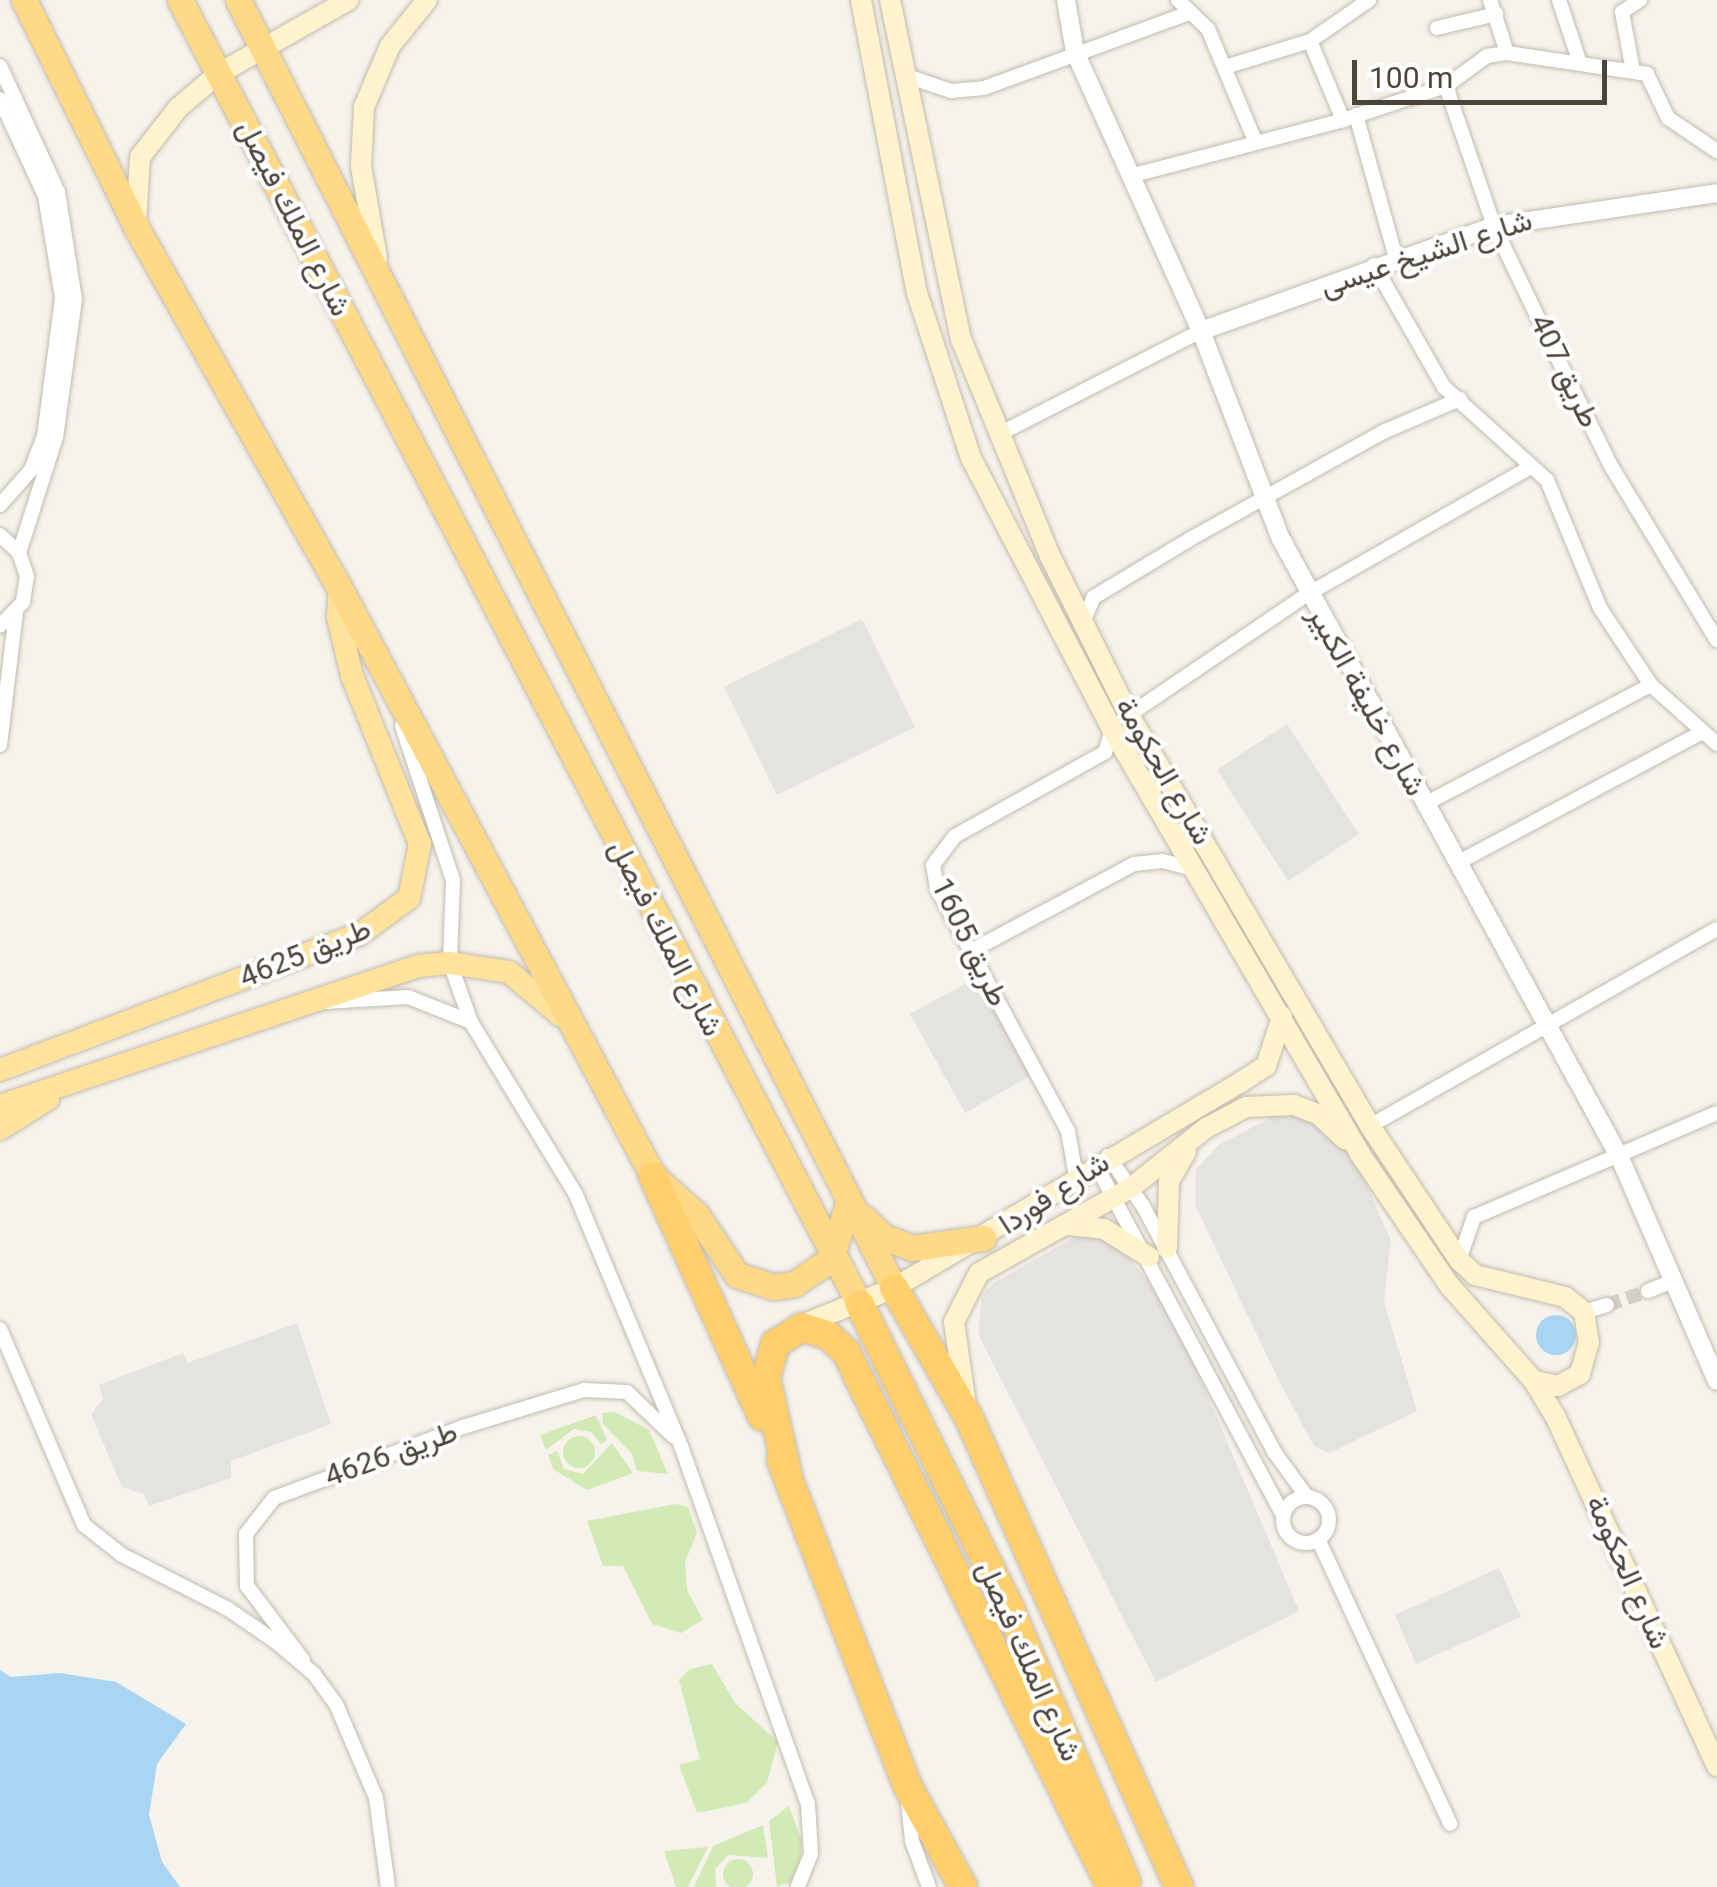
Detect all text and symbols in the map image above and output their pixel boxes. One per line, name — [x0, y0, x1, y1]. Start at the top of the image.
scale bar — [1357, 40, 1612, 102]
text: 100 m — [1369, 60, 1453, 95]
street label: شارع الملك فيصل — [229, 114, 359, 322]
street label: شارع الشيخ عيسى — [1316, 202, 1536, 304]
street label: طريق 407 — [1522, 308, 1608, 434]
street label: شارع خليفة الكبير — [1300, 600, 1434, 802]
street label: شارع الحكومة — [1107, 691, 1221, 851]
street label: شارع الملك فيصل — [601, 834, 731, 1042]
street label: طريق 1605 — [923, 872, 1017, 1012]
street label: طريق 4625 — [234, 910, 376, 996]
street label: شارع فوردا — [992, 1144, 1116, 1242]
street label: طريق 4626 — [320, 1413, 462, 1495]
street label: شارع الحكومة — [1578, 1490, 1678, 1654]
street label: شارع الملك فيصل — [969, 1555, 1089, 1767]

